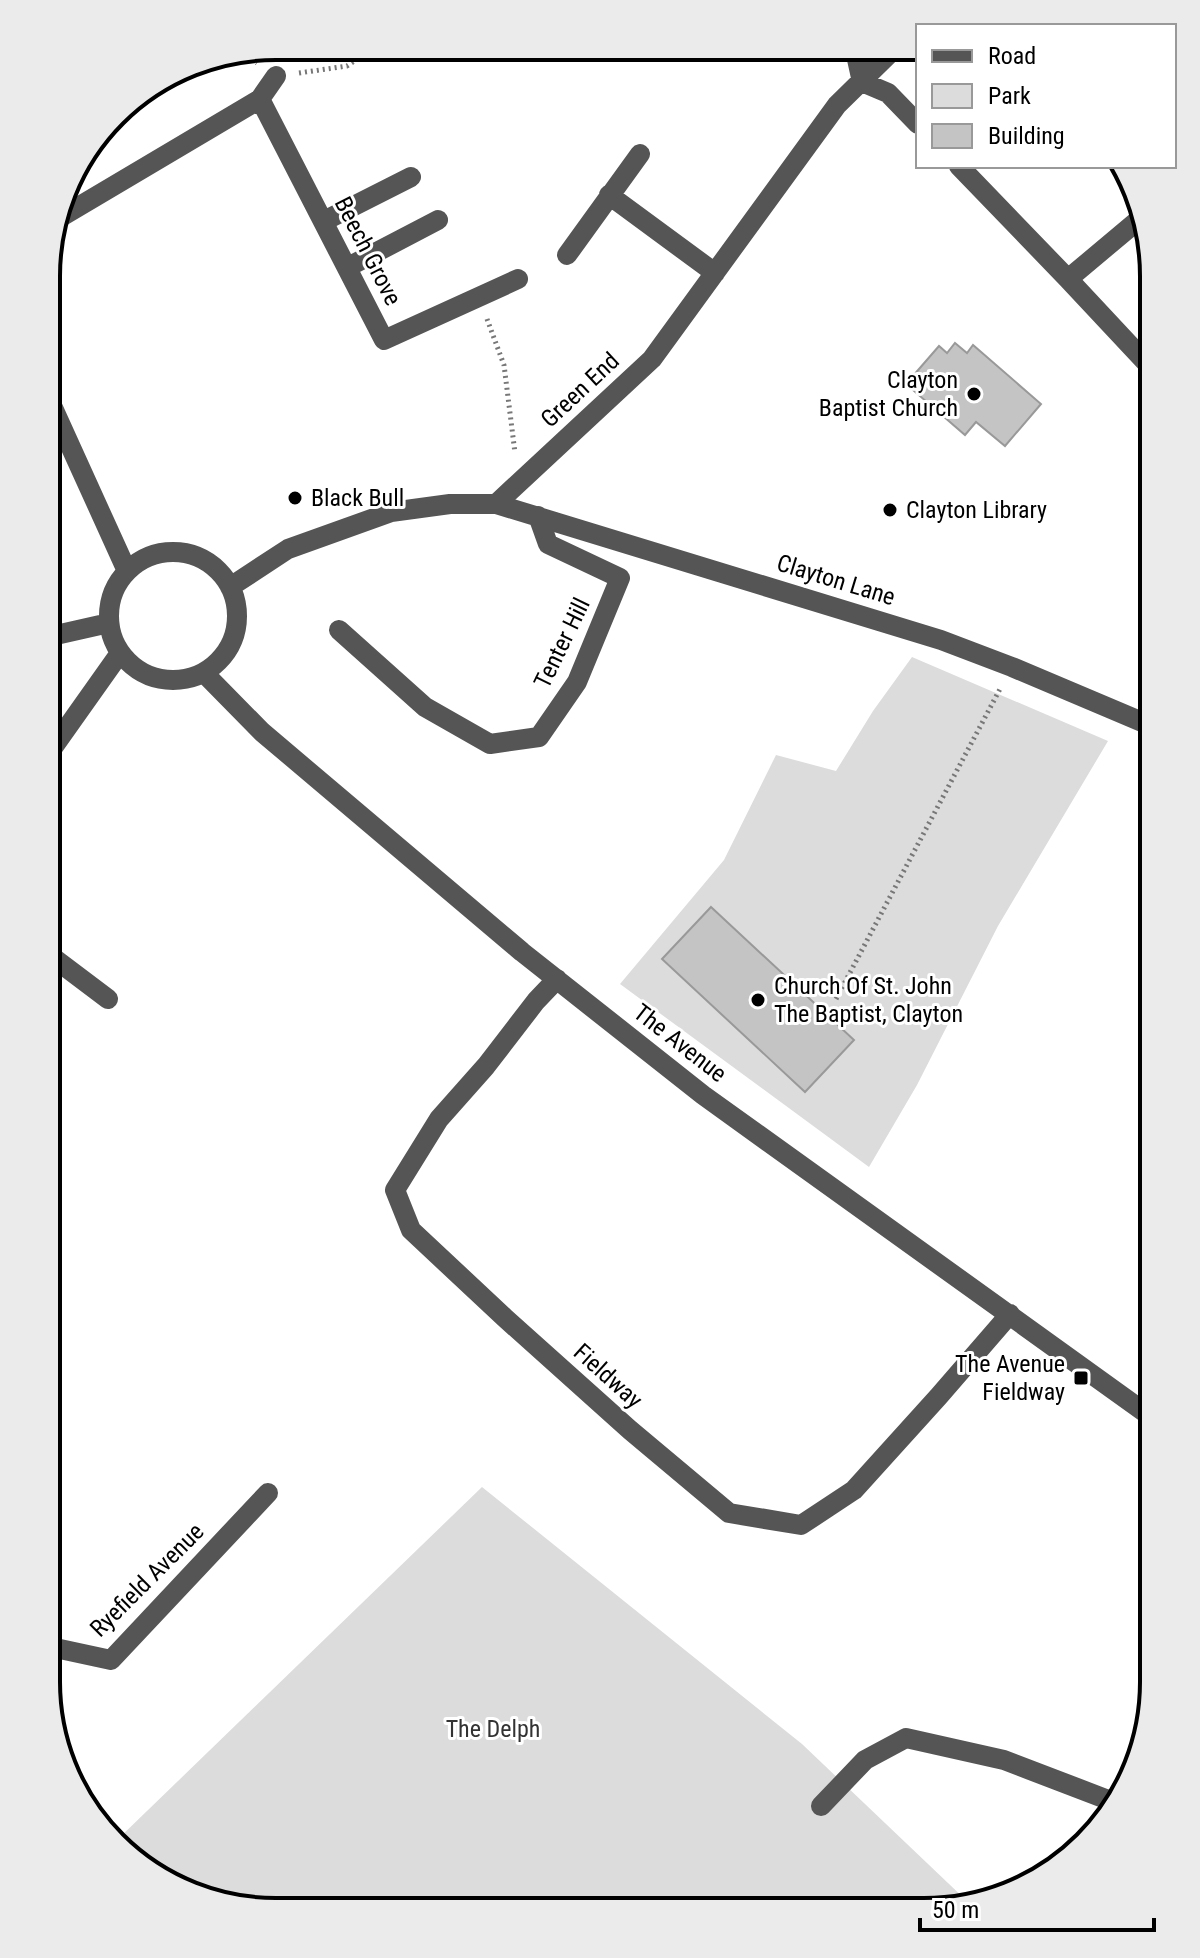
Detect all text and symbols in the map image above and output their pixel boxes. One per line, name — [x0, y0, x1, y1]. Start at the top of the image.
legend — [916, 24, 1176, 168]
text: Road — [988, 42, 1036, 70]
text: Park — [988, 82, 1031, 110]
text: Building — [988, 122, 1065, 150]
street label: Beech Grove — [329, 192, 407, 310]
street label: Green End — [535, 347, 625, 433]
place label: Clayton Baptist Church — [819, 366, 958, 422]
marker: Clayton Baptist Church — [965, 385, 983, 403]
place label: Black Bull — [311, 484, 404, 512]
marker: Black Bull — [286, 489, 304, 507]
place label: Clayton Library — [906, 496, 1047, 524]
marker: Clayton Library — [881, 501, 899, 519]
street label: Clayton Lane — [773, 549, 899, 611]
street label: Tenter Hill — [528, 593, 596, 693]
place label: Church Of St. John The Baptist, Clayton — [774, 972, 963, 1028]
marker: Church Of St. John The Baptist, Clayton — [749, 991, 767, 1009]
street label: The Avenue — [628, 998, 732, 1088]
street label: Fieldway — [568, 1338, 648, 1414]
place label: The Avenue Fieldway — [955, 1350, 1065, 1406]
marker: The Avenue Fieldway — [1072, 1369, 1090, 1387]
street label: Ryefield Avenue — [84, 1517, 210, 1643]
park label: The Delph — [446, 1715, 540, 1743]
scale bar — [920, 1882, 1154, 1932]
text: 50 m — [932, 1896, 979, 1924]

